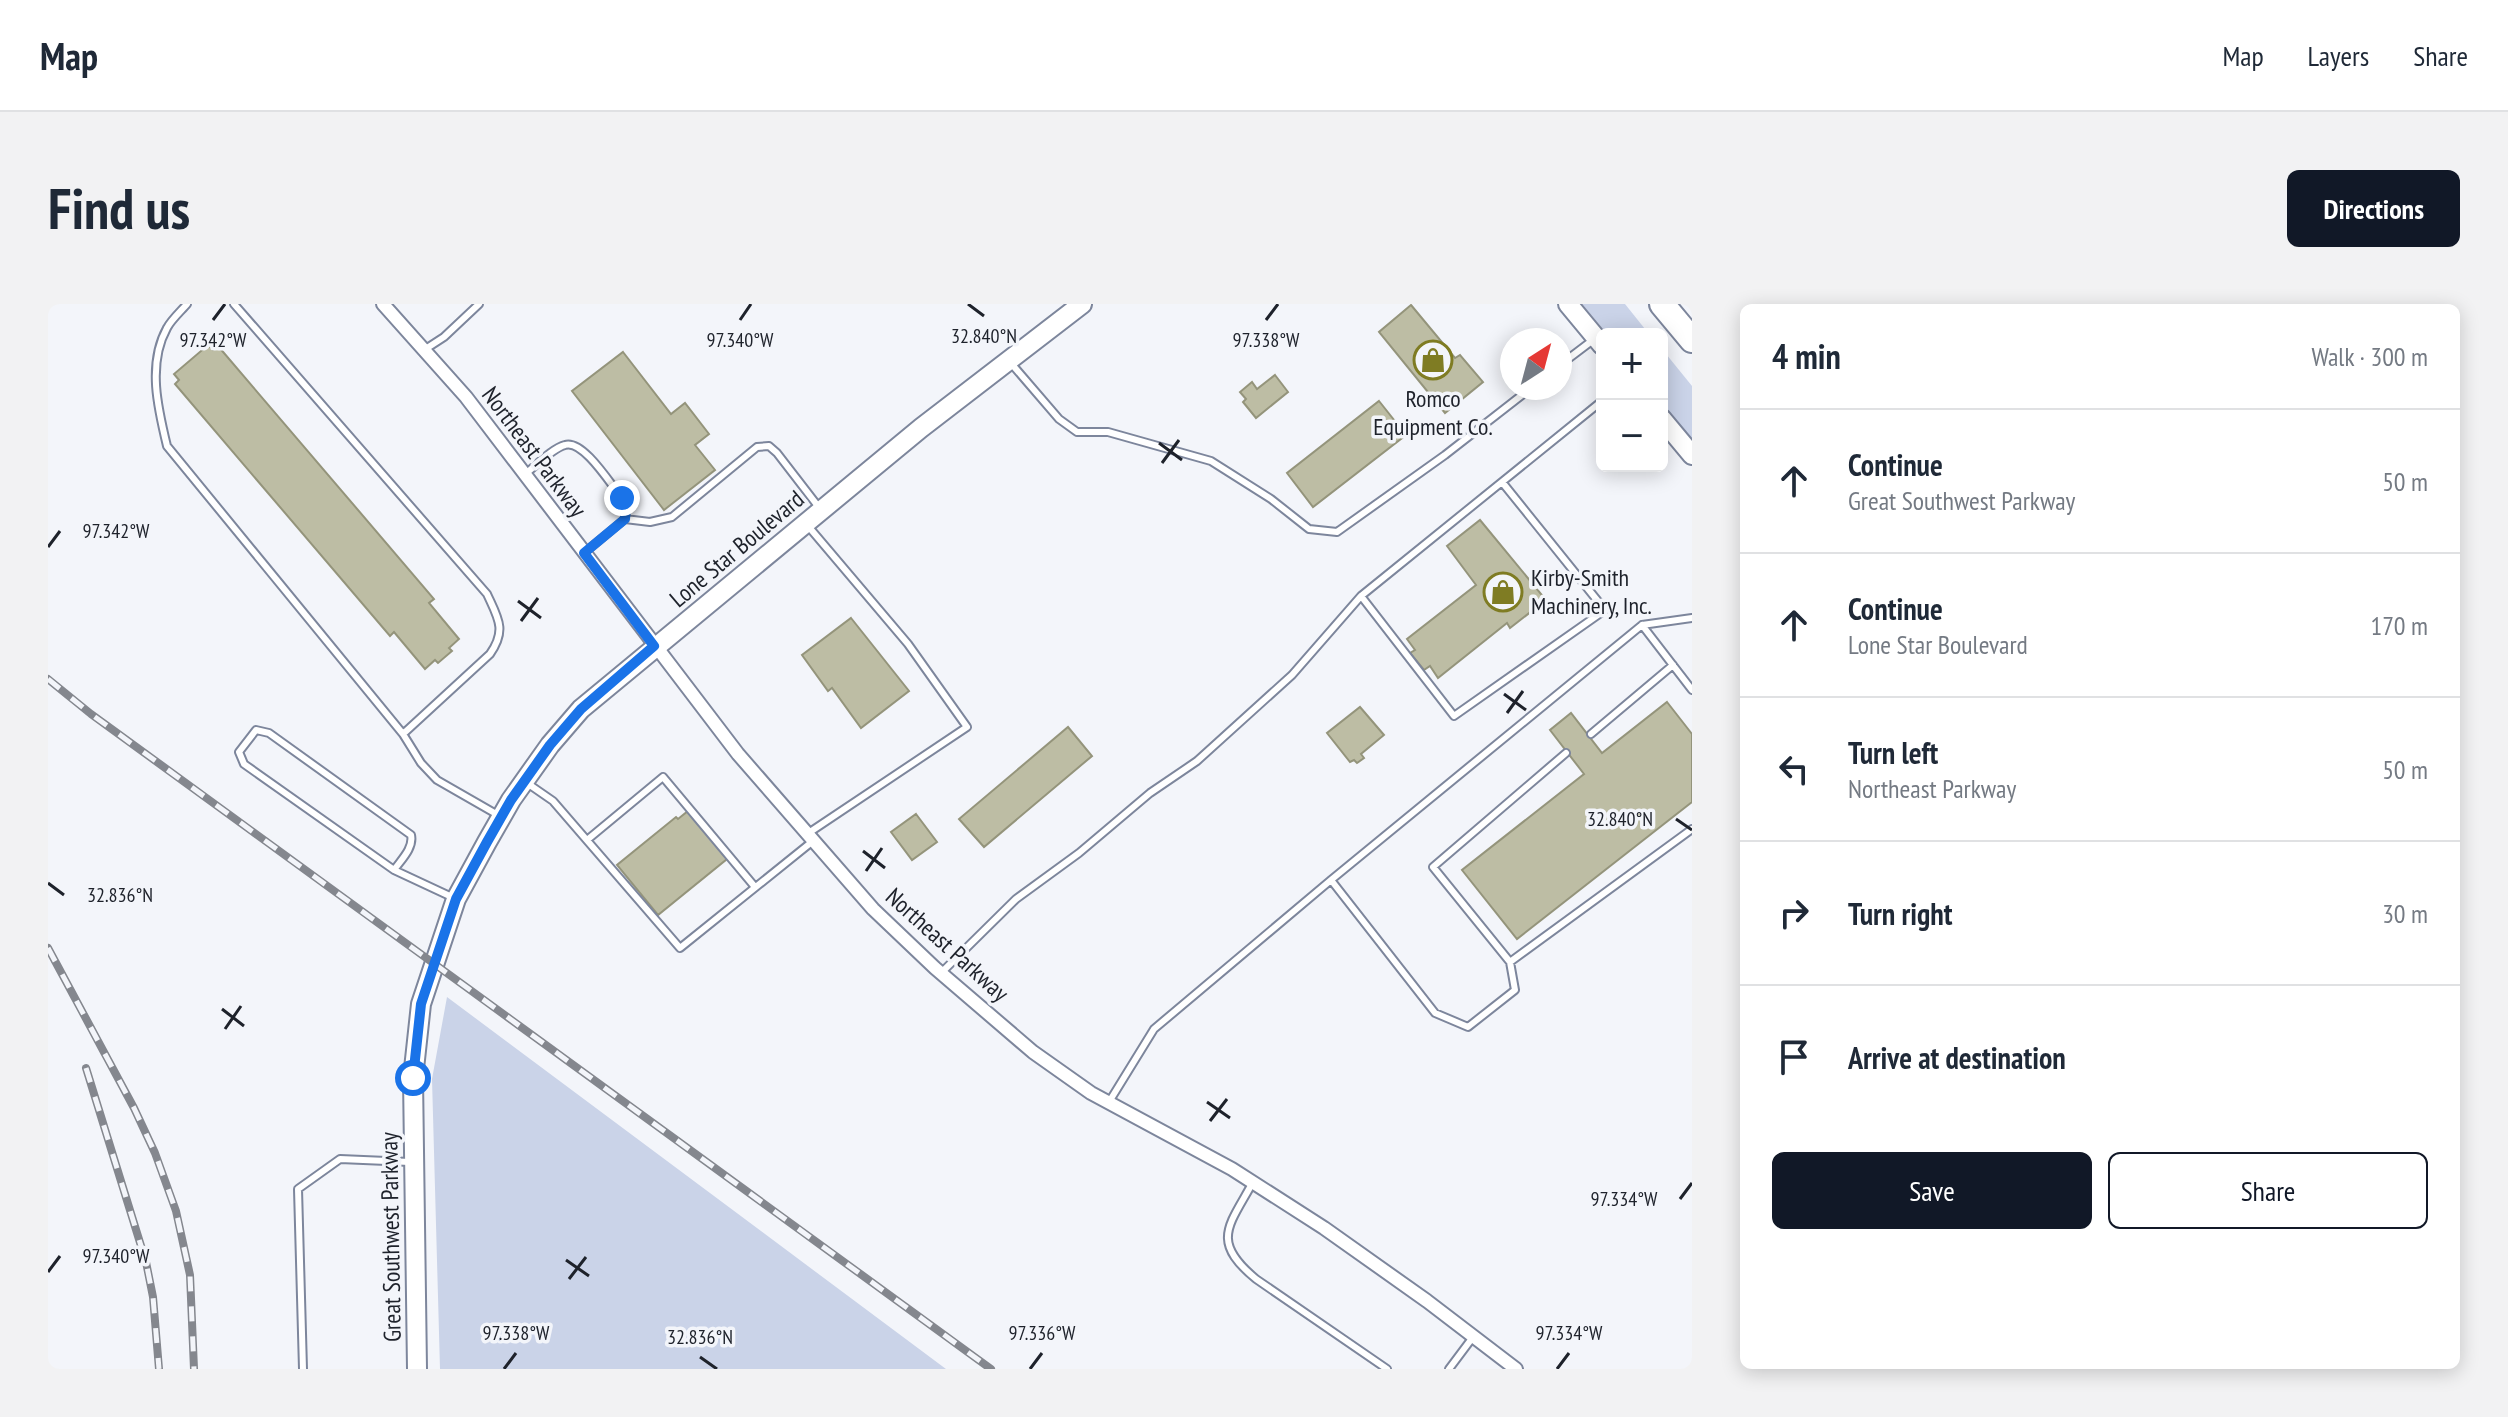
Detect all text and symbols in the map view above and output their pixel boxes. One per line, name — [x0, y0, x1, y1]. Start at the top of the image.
text: Map — [40, 31, 98, 80]
text: Map — [2222, 37, 2264, 74]
text: Layers — [2308, 37, 2369, 74]
text: Share — [2413, 37, 2468, 74]
button: Directions — [2287, 170, 2460, 247]
text: Find us — [48, 172, 190, 244]
text: 32.840°N — [951, 323, 1017, 349]
text: 97.342°W — [179, 327, 247, 353]
text: 97.340°W — [706, 327, 774, 353]
text: 97.338°W — [1232, 327, 1300, 353]
north arrow — [1500, 328, 1572, 400]
map controls — [1596, 328, 1668, 472]
button: + — [1596, 328, 1668, 400]
text: 4 min — [1772, 334, 1841, 378]
shop icon: Romco Equipment Co. — [1412, 339, 1454, 381]
text: Walk · 300 m — [2311, 340, 2428, 373]
street label: Northeast Parkway — [475, 380, 594, 523]
place label: Romco Equipment Co. — [1373, 383, 1493, 442]
button: − — [1596, 400, 1668, 472]
text: Continue — [1848, 445, 1943, 484]
icon: ahead — [1772, 459, 1816, 503]
text: 50 m — [2382, 465, 2428, 498]
route end — [604, 480, 640, 516]
street label: Lone Star Boulevard — [663, 483, 810, 614]
text: Great Southwest Parkway — [1848, 484, 2075, 517]
text: 97.342°W — [82, 518, 150, 544]
place label: Kirby-Smith Machinery, Inc. — [1531, 562, 1652, 621]
shop icon: Kirby-Smith Machinery, Inc. — [1482, 571, 1524, 613]
text: Continue — [1848, 589, 1943, 628]
icon: ahead — [1772, 603, 1816, 647]
text: 170 m — [2370, 609, 2428, 642]
text: Lone Star Boulevard — [1848, 628, 2028, 661]
text: Turn left — [1848, 733, 1938, 772]
icon: left — [1772, 747, 1816, 791]
text: 50 m — [2382, 753, 2428, 786]
text: Northeast Parkway — [1848, 772, 2016, 805]
text: 32.840°N — [1587, 806, 1653, 832]
street label: Northeast Parkway — [879, 881, 1015, 1008]
text: 32.836°N — [87, 882, 153, 908]
icon: right — [1772, 891, 1816, 935]
text: Turn right — [1848, 894, 1952, 933]
text: 30 m — [2382, 897, 2428, 930]
icon: arrive — [1772, 1035, 1816, 1079]
text: Arrive at destination — [1848, 1038, 2066, 1077]
route start — [395, 1060, 431, 1096]
street label: Great Southwest Parkway — [373, 1132, 408, 1342]
button: Save — [1772, 1152, 2092, 1229]
button: Share — [2108, 1152, 2428, 1229]
text: 97.334°W — [1590, 1186, 1658, 1212]
text: 97.340°W — [82, 1243, 150, 1269]
text: 97.338°W — [482, 1320, 550, 1346]
text: 97.336°W — [1008, 1320, 1076, 1346]
text: 97.334°W — [1535, 1320, 1603, 1346]
text: 32.836°N — [667, 1324, 733, 1350]

